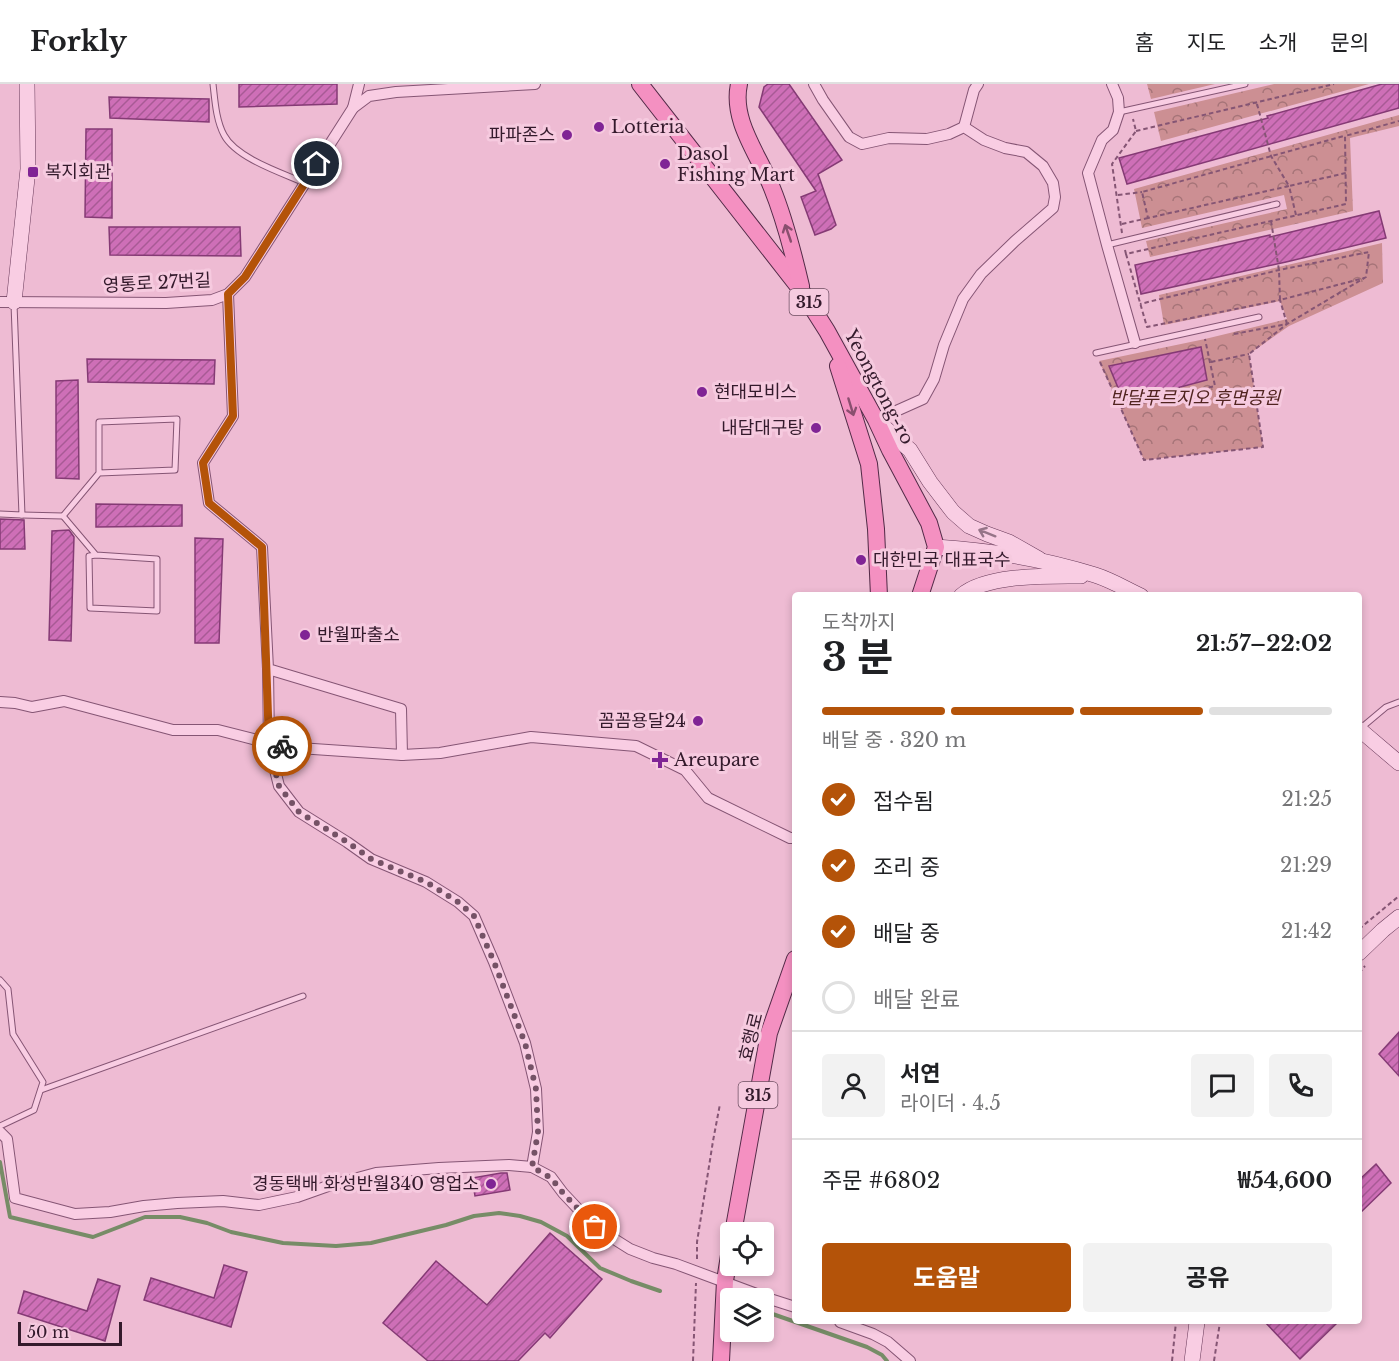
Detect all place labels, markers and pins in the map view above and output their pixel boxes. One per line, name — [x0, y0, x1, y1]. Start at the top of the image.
place label: Lotteria — [611, 116, 685, 138]
marker: Lotteria — [592, 120, 606, 134]
place label: 파파존스 — [489, 124, 555, 146]
marker: 파파존스 — [560, 128, 574, 142]
pin — [291, 138, 342, 189]
place label: Dasol Fishing Mart — [677, 143, 795, 186]
marker: Dasol Fishing Mart — [658, 157, 672, 171]
place label: 복지회관 — [45, 161, 112, 183]
marker: 복지회관 — [26, 165, 40, 179]
place label: 현대모비스 — [714, 381, 797, 403]
marker: 현대모비스 — [695, 385, 709, 399]
place label: 내담대구탕 — [721, 417, 804, 439]
marker: 내담대구탕 — [809, 421, 823, 435]
place label: 대한민국 대표국수 — [873, 549, 1011, 571]
marker: 대한민국 대표국수 — [854, 553, 868, 567]
place label: 반월파출소 — [317, 624, 400, 646]
marker: 반월파출소 — [298, 628, 312, 642]
place label: 꼼꼼용달24 — [598, 710, 686, 732]
marker: 꼼꼼용달24 — [691, 714, 705, 728]
place label: Areupare — [673, 749, 760, 771]
marker: Areupare — [651, 751, 669, 769]
place label: 경동택배 화성반월340 영업소 — [252, 1173, 479, 1195]
marker: 경동택배 화성반월340 영업소 — [484, 1177, 498, 1191]
pin — [569, 1201, 620, 1252]

